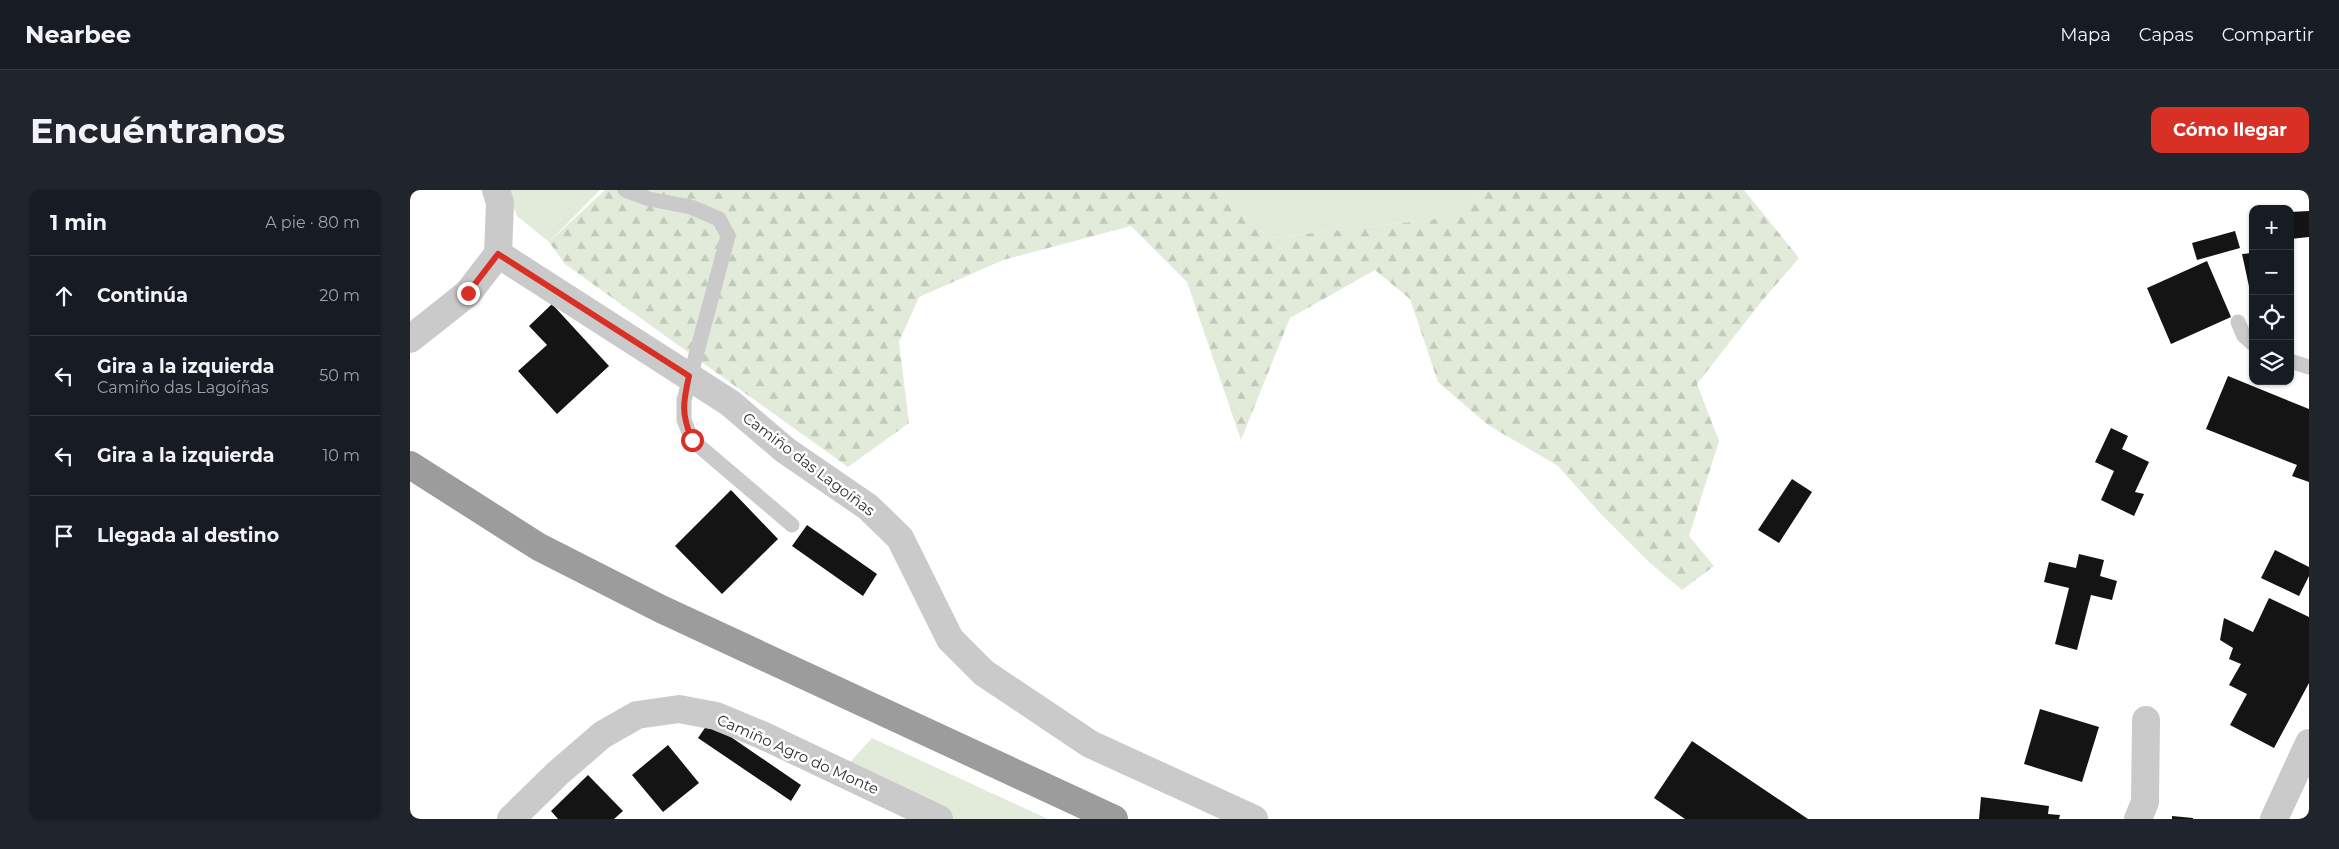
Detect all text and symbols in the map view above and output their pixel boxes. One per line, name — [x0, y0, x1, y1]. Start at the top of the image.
text: Nearbee — [25, 20, 131, 49]
text: Mapa — [2060, 24, 2111, 46]
text: Capas — [2139, 24, 2194, 46]
text: Compartir — [2222, 24, 2314, 46]
button: Cómo llegar — [2151, 107, 2309, 153]
text: Encuéntranos — [30, 109, 285, 152]
map controls — [2249, 205, 2294, 385]
button: + — [2249, 205, 2294, 250]
text: 1 min — [50, 210, 107, 235]
text: A pie · 80 m — [265, 213, 360, 232]
button: − — [2249, 250, 2294, 295]
icon: ahead — [50, 282, 78, 310]
route end — [457, 282, 480, 305]
text: Continúa — [97, 284, 188, 307]
text: 20 m — [319, 286, 360, 305]
button: locate — [2249, 295, 2294, 340]
button: layers — [2249, 340, 2294, 385]
text: Gira a la izquierda — [97, 355, 275, 378]
icon: left — [50, 362, 78, 390]
text: 50 m — [319, 366, 360, 385]
text: Camiño das Lagoíñas — [97, 378, 269, 397]
street label: Camiño das Lagoíñas — [739, 408, 879, 520]
route start — [681, 429, 704, 452]
icon: left — [50, 442, 78, 470]
text: Gira a la izquierda — [97, 444, 275, 467]
text: 10 m — [322, 446, 360, 465]
icon: arrive — [50, 522, 78, 550]
text: Llegada al destino — [97, 524, 279, 547]
street label: Camiño Agro do Monte — [714, 710, 882, 798]

